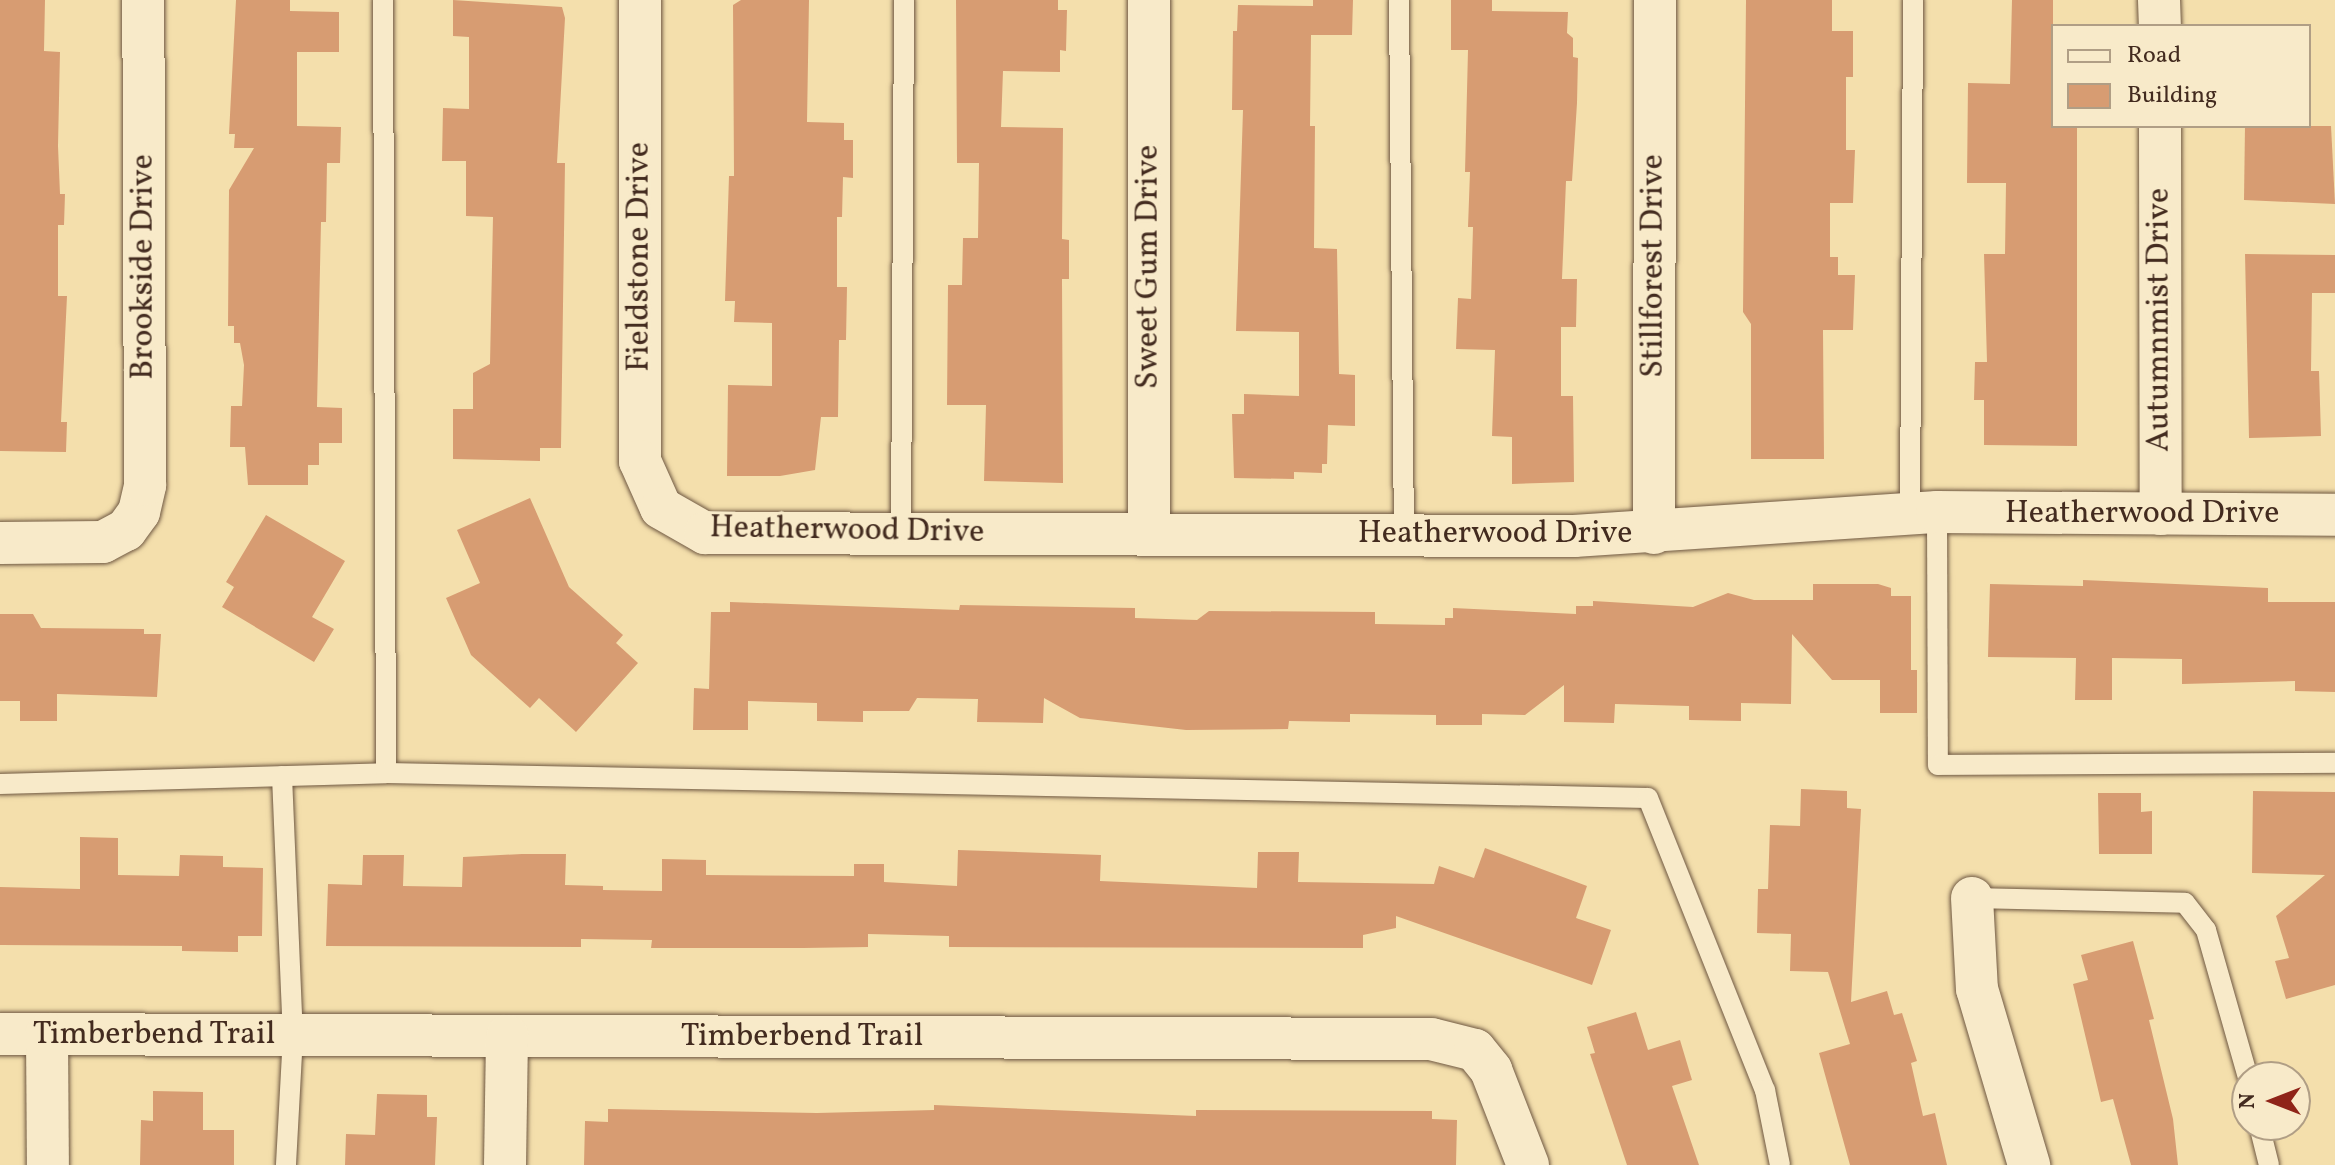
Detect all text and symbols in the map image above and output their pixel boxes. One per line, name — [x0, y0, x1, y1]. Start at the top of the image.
legend — [2051, 24, 2311, 128]
text: Road — [2127, 39, 2181, 73]
text: Building — [2127, 79, 2217, 113]
street label: Fieldstone Drive — [621, 142, 659, 372]
street label: Sweet Gum Drive — [1130, 145, 1168, 389]
street label: Brookside Drive — [125, 154, 163, 380]
street label: Stillforest Drive — [1635, 154, 1673, 378]
street label: Autumnmist Drive — [2141, 188, 2179, 452]
street label: Heatherwood Drive — [2005, 495, 2279, 533]
street label: Heatherwood Drive — [709, 509, 985, 553]
street label: Heatherwood Drive — [1358, 515, 1632, 553]
street label: Timberbend Trail — [32, 1016, 276, 1054]
street label: Timberbend Trail — [680, 1018, 924, 1056]
north arrow — [2231, 1061, 2311, 1141]
text: N — [2233, 1093, 2264, 1109]

